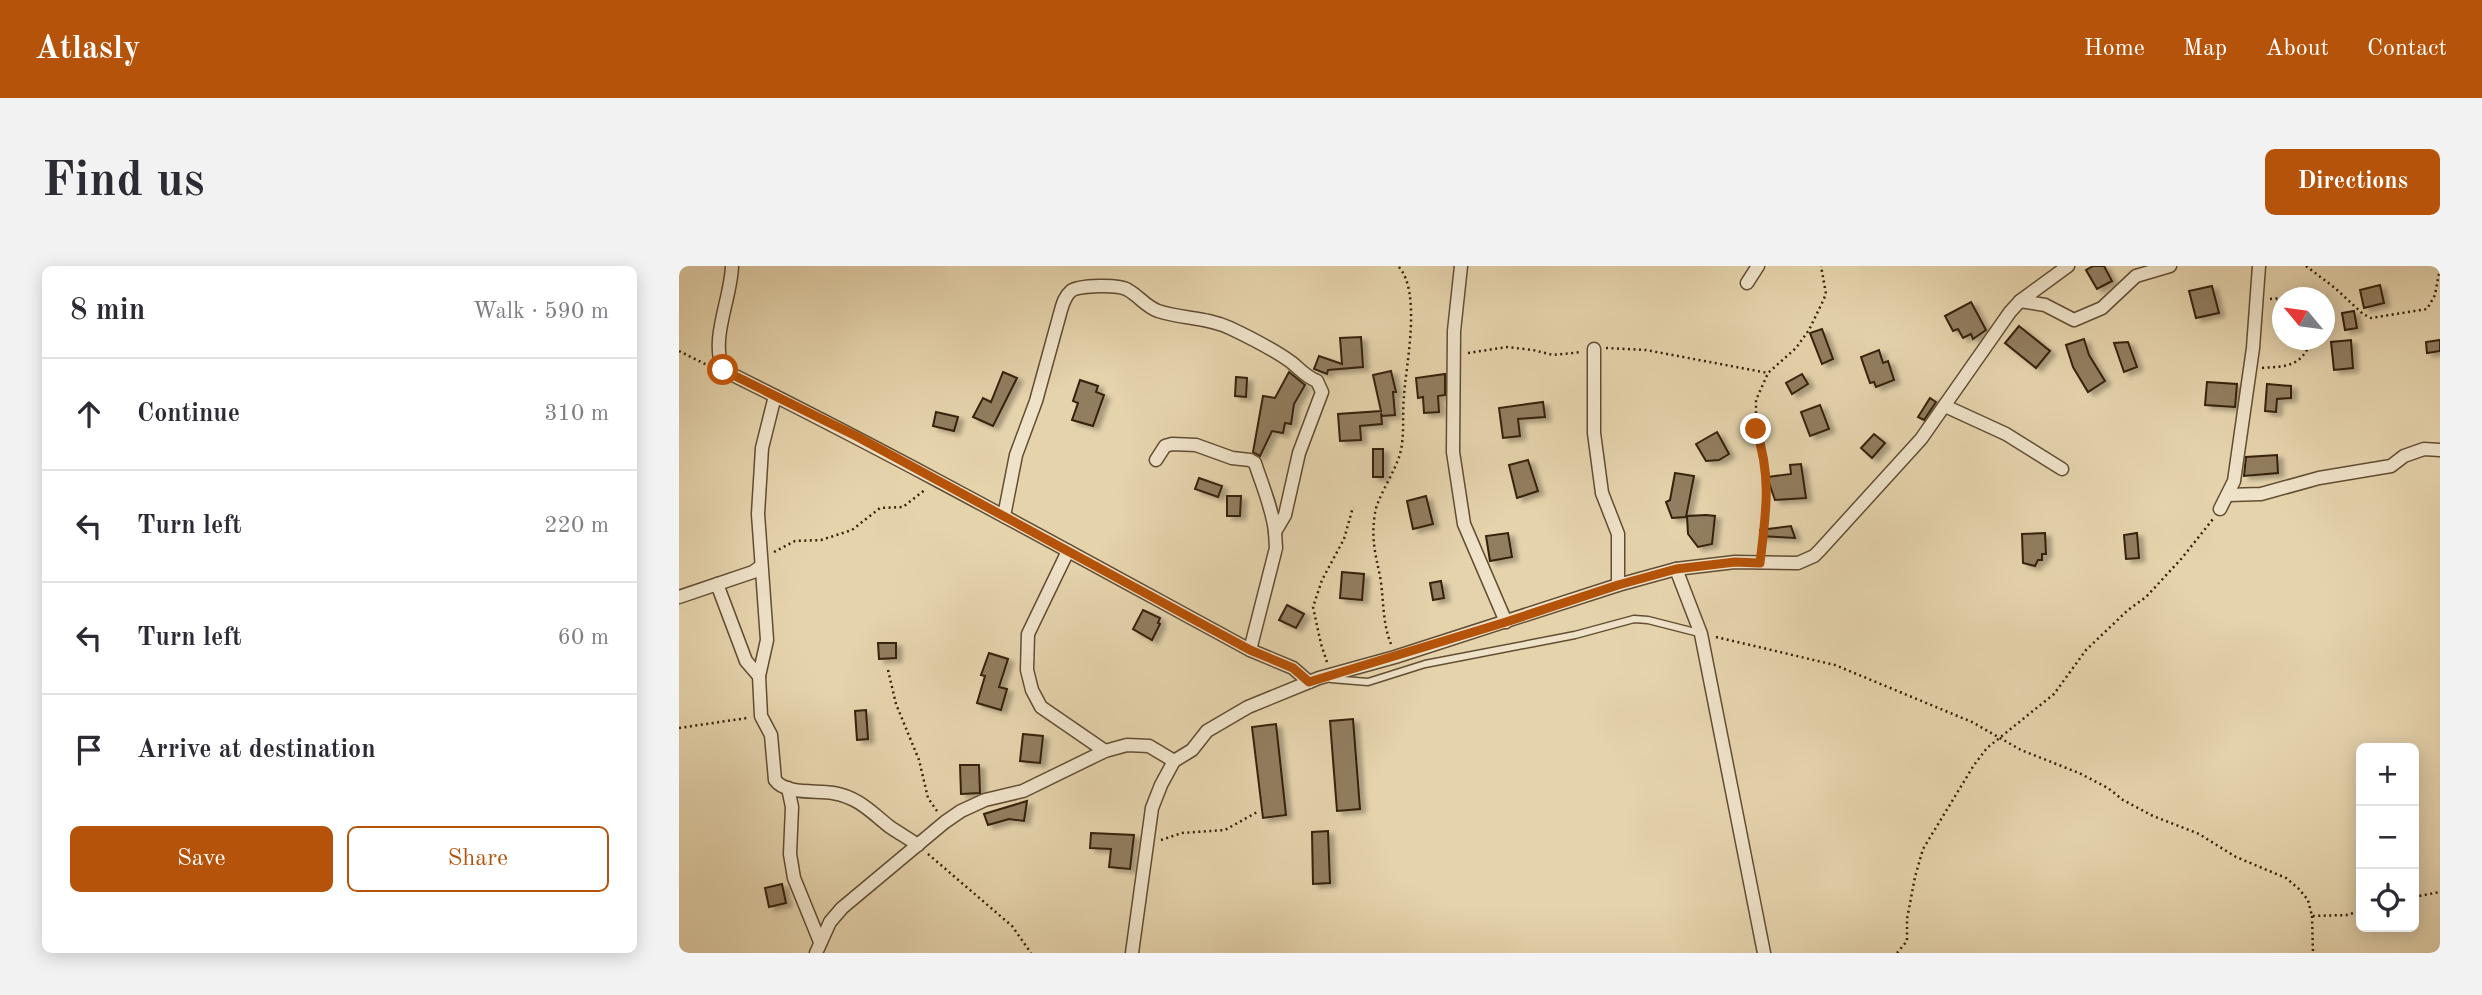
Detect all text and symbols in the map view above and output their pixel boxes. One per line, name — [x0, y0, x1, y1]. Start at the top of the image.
text: Atlasly — [35, 33, 140, 66]
text: Home — [2084, 37, 2145, 61]
text: Map — [2183, 37, 2227, 61]
text: About — [2265, 37, 2329, 61]
text: Contact — [2367, 37, 2447, 61]
button: Directions — [2265, 149, 2440, 215]
text: Find us — [42, 158, 205, 207]
north arrow — [2272, 287, 2335, 350]
text: 8 min — [70, 296, 145, 326]
text: Walk · 590 m — [473, 300, 609, 323]
route start — [707, 354, 738, 385]
icon: ahead — [70, 395, 108, 433]
text: Continue — [137, 401, 240, 427]
text: 310 m — [544, 402, 609, 425]
route end — [1740, 413, 1771, 444]
icon: left — [70, 507, 108, 545]
text: Turn left — [137, 513, 242, 539]
text: 220 m — [544, 514, 609, 537]
icon: left — [70, 619, 108, 657]
text: Turn left — [137, 625, 242, 651]
text: 60 m — [558, 626, 609, 649]
icon: arrive — [70, 731, 108, 769]
text: Arrive at destination — [137, 737, 376, 763]
map controls — [2356, 743, 2419, 932]
button: + — [2356, 743, 2419, 806]
button: − — [2356, 806, 2419, 869]
button: Save — [70, 826, 333, 892]
button: Share — [347, 826, 609, 892]
button: locate — [2356, 869, 2419, 932]

